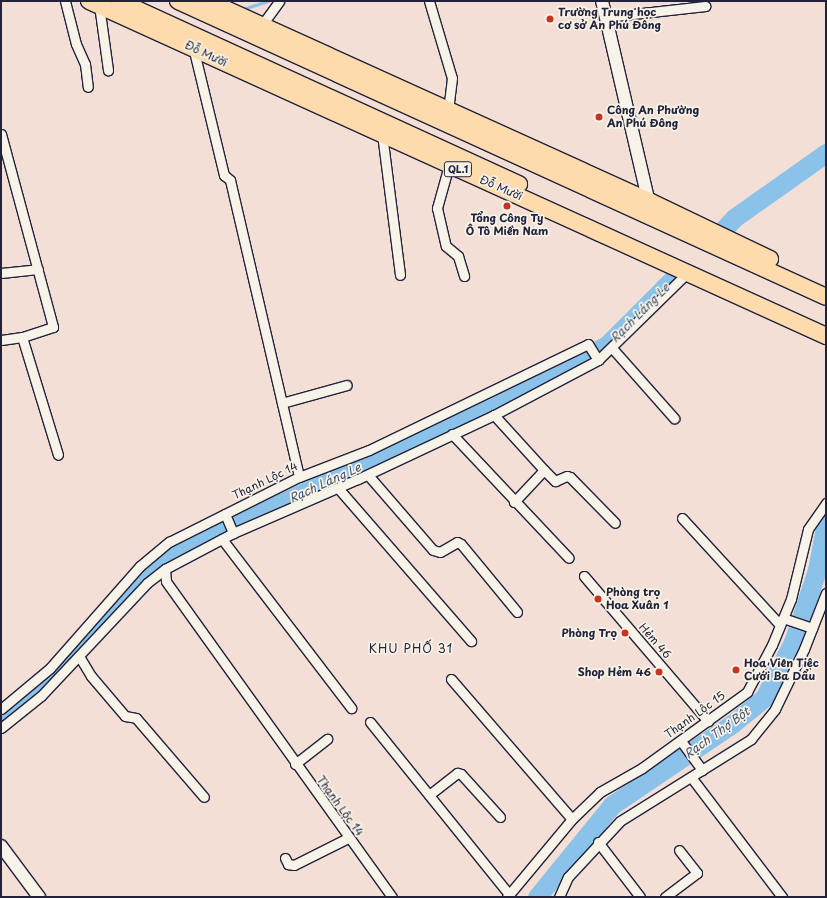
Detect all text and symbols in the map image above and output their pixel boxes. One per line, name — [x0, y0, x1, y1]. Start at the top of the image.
place label: Trường Trung học cơ sở An Phú Đông — [558, 6, 663, 32]
marker: Trường Trung học cơ sở An Phú Đông — [545, 14, 555, 24]
street label: Đỗ Mười — [183, 38, 229, 70]
place label: Công An Phường An Phú Đông — [607, 104, 700, 130]
marker: Công An Phường An Phú Đông — [594, 112, 604, 122]
road number: QL.1 — [443, 161, 473, 177]
street label: Đỗ Mười — [478, 173, 524, 203]
marker: Tổng Công Ty Ô Tô Miền Nam — [502, 201, 512, 211]
place label: Tổng Công Ty Ô Tô Miền Nam — [465, 212, 549, 238]
water label: Rạch Láng Le — [607, 280, 673, 346]
street label: Thạnh Lộc 14 — [230, 460, 300, 502]
water label: Rạch Láng Le — [287, 460, 363, 506]
place label: Phòng trọ Hoa Xuân 1 — [606, 586, 669, 612]
marker: Phòng trọ Hoa Xuân 1 — [593, 594, 603, 604]
street label: Hẻm 46 — [636, 620, 674, 662]
place label: Phòng Trọ — [561, 626, 617, 640]
marker: Phòng Trọ — [620, 628, 630, 638]
district label: KHU PHỐ 31 — [369, 642, 453, 656]
place label: Hoa Viên Tiệc Cưới Ba Dẩu — [744, 657, 820, 683]
place label: Shop Hẻm 46 — [576, 665, 651, 679]
marker: Hoa Viên Tiệc Cưới Ba Dẩu — [731, 665, 741, 675]
marker: Shop Hẻm 46 — [654, 667, 664, 677]
street label: Thạnh Lộc 15 — [663, 689, 727, 741]
water label: Rạch Thợ Bột — [681, 704, 753, 762]
street label: Thạnh Lộc 14 — [314, 774, 366, 838]

